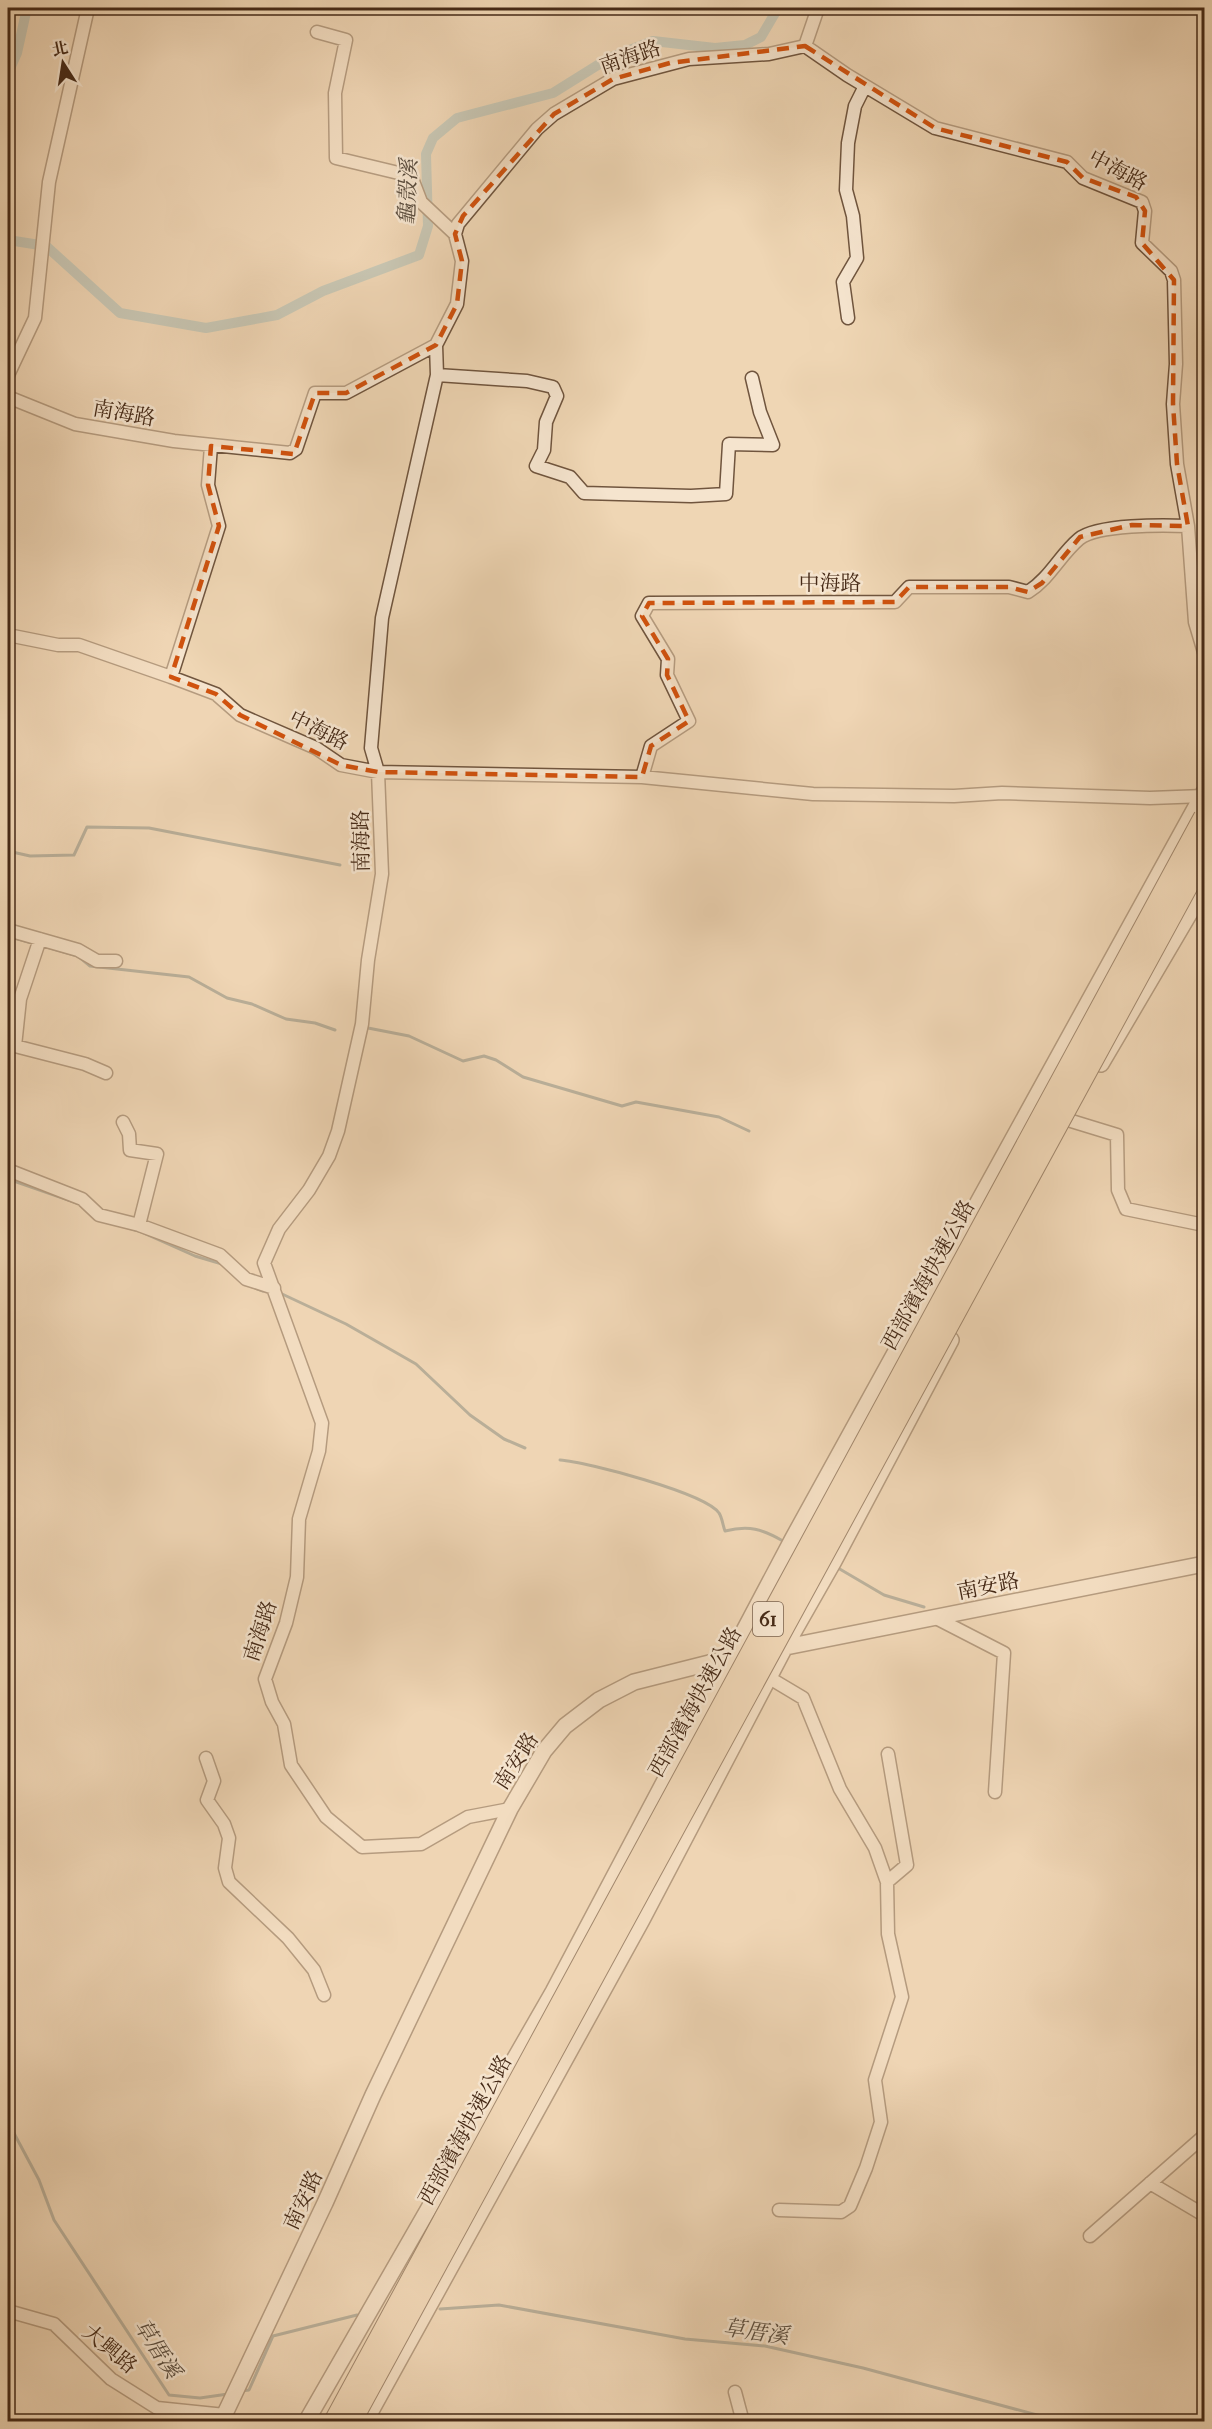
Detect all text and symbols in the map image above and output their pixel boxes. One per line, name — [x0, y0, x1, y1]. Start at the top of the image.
north arrow — [33, 33, 93, 93]
street label: 南海路 — [596, 35, 664, 79]
text: 北 — [50, 38, 70, 60]
street label: 中海路 — [1085, 145, 1151, 195]
water label: 龜殼溪 — [394, 157, 422, 225]
street label: 南海路 — [91, 396, 157, 430]
street label: 中海路 — [799, 571, 862, 595]
street label: 中海路 — [285, 705, 353, 755]
street label: 南海路 — [348, 809, 374, 873]
street label: 西部濱海快速公路 — [877, 1196, 979, 1354]
street label: 南安路 — [955, 1568, 1021, 1604]
street label: 南海路 — [239, 1597, 281, 1665]
road number: 61 — [753, 1602, 783, 1636]
street label: 西部濱海快速公路 — [644, 1623, 746, 1781]
street label: 南安路 — [489, 1728, 543, 1794]
street label: 西部濱海快速公路 — [414, 2051, 516, 2209]
street label: 南安路 — [279, 2166, 327, 2234]
water label: 草厝溪 — [128, 2314, 187, 2385]
water label: 草厝溪 — [721, 2315, 792, 2350]
street label: 大興路 — [78, 2320, 142, 2378]

